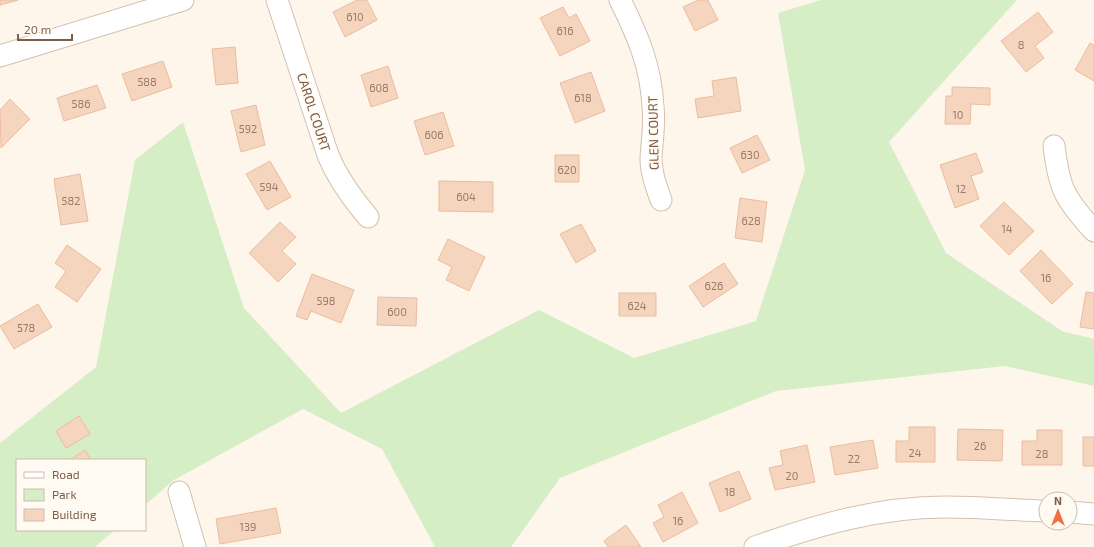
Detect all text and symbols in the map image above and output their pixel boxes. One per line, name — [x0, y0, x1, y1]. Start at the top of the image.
house number: 610 — [346, 10, 364, 23]
scale bar — [18, 16, 72, 42]
text: 20 m — [24, 22, 51, 36]
house number: 616 — [557, 24, 573, 37]
house number: 8 — [1018, 38, 1024, 51]
street label: CAROL COURT — [294, 71, 334, 154]
house number: 588 — [137, 75, 157, 88]
house number: 608 — [369, 81, 389, 94]
house number: 618 — [574, 91, 592, 104]
street label: GLEN COURT — [644, 95, 662, 170]
house number: 586 — [72, 97, 90, 110]
house number: 10 — [952, 108, 964, 121]
house number: 592 — [239, 122, 257, 135]
house number: 606 — [424, 128, 444, 141]
house number: 630 — [740, 148, 760, 161]
house number: 620 — [557, 163, 577, 176]
house number: 594 — [260, 180, 279, 193]
house number: 12 — [956, 182, 966, 195]
house number: 604 — [456, 190, 476, 203]
house number: 582 — [62, 194, 80, 207]
house number: 628 — [741, 214, 761, 227]
house number: 14 — [1001, 222, 1013, 235]
house number: 16 — [1041, 271, 1051, 284]
house number: 626 — [705, 279, 723, 292]
house number: 598 — [317, 294, 335, 307]
house number: 624 — [627, 299, 647, 312]
house number: 600 — [387, 305, 407, 318]
house number: 578 — [17, 321, 35, 334]
house number: 26 — [974, 439, 986, 452]
house number: 24 — [909, 446, 922, 459]
house number: 28 — [1036, 447, 1048, 460]
house number: 22 — [848, 452, 860, 465]
legend — [16, 459, 146, 531]
text: Road — [52, 467, 80, 481]
house number: 20 — [786, 469, 798, 482]
house number: 18 — [724, 485, 736, 498]
text: Park — [52, 487, 77, 501]
north arrow — [1038, 491, 1078, 531]
text: N — [1054, 494, 1062, 507]
text: Building — [52, 507, 97, 521]
house number: 16 — [673, 514, 683, 527]
house number: 139 — [240, 520, 256, 533]

